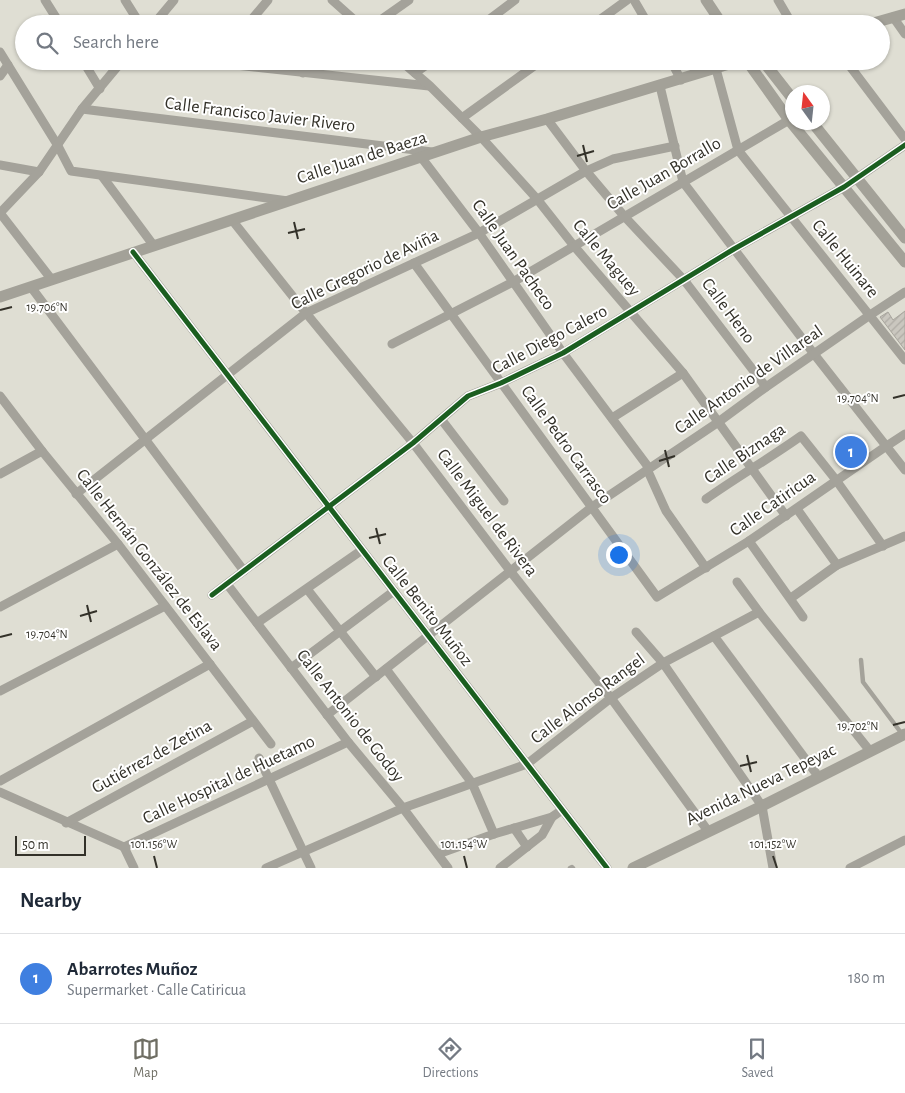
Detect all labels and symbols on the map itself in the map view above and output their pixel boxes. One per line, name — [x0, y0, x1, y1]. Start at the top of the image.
north arrow — [785, 85, 830, 130]
street label: Calle Francisco Javier Rivero — [164, 94, 356, 136]
street label: Calle Juan de Baeza — [295, 129, 429, 187]
street label: Calle Juan Borrallo — [604, 134, 724, 214]
street label: Calle Juan Pacheco — [468, 196, 558, 314]
street label: Calle Maguey — [569, 216, 643, 300]
street label: Calle Huinare — [808, 216, 882, 302]
street label: Calle Gregorio de Aviña — [288, 226, 442, 314]
street label: Calle Heno — [698, 275, 758, 347]
text: 19.706°N — [26, 301, 68, 313]
street label: Calle Diego Calero — [489, 302, 611, 378]
street label: Calle Antonio de Villareal — [672, 322, 826, 438]
street label: Calle Pedro Carrasco — [517, 383, 615, 508]
text: 19.704°N — [837, 392, 879, 404]
street label: Calle Biznaga — [701, 420, 789, 488]
pin: 1 — [835, 433, 867, 471]
street label: Calle Miguel de Rivera — [433, 446, 541, 580]
street label: Calle Hernán González de Eslava — [73, 466, 225, 654]
street label: Calle Catiricua — [727, 468, 819, 540]
your location — [606, 542, 632, 568]
street label: Calle Benito Muñoz — [378, 552, 476, 670]
text: 19.704°N — [26, 628, 68, 640]
street label: Calle Antonio de Godoy — [293, 646, 407, 786]
street label: Calle Alonso Rangel — [528, 650, 648, 748]
street label: Gutiérrez de Zetina — [89, 717, 215, 797]
text: 19.702°N — [837, 720, 879, 732]
street label: Calle Hospital de Huetamo — [140, 732, 318, 828]
street label: Avenida Nueva Tepeyac — [683, 741, 839, 829]
scale bar — [15, 833, 86, 856]
text: 101.156°W — [131, 838, 178, 850]
text: 101.154°W — [441, 838, 488, 850]
text: 101.152°W — [750, 838, 796, 850]

